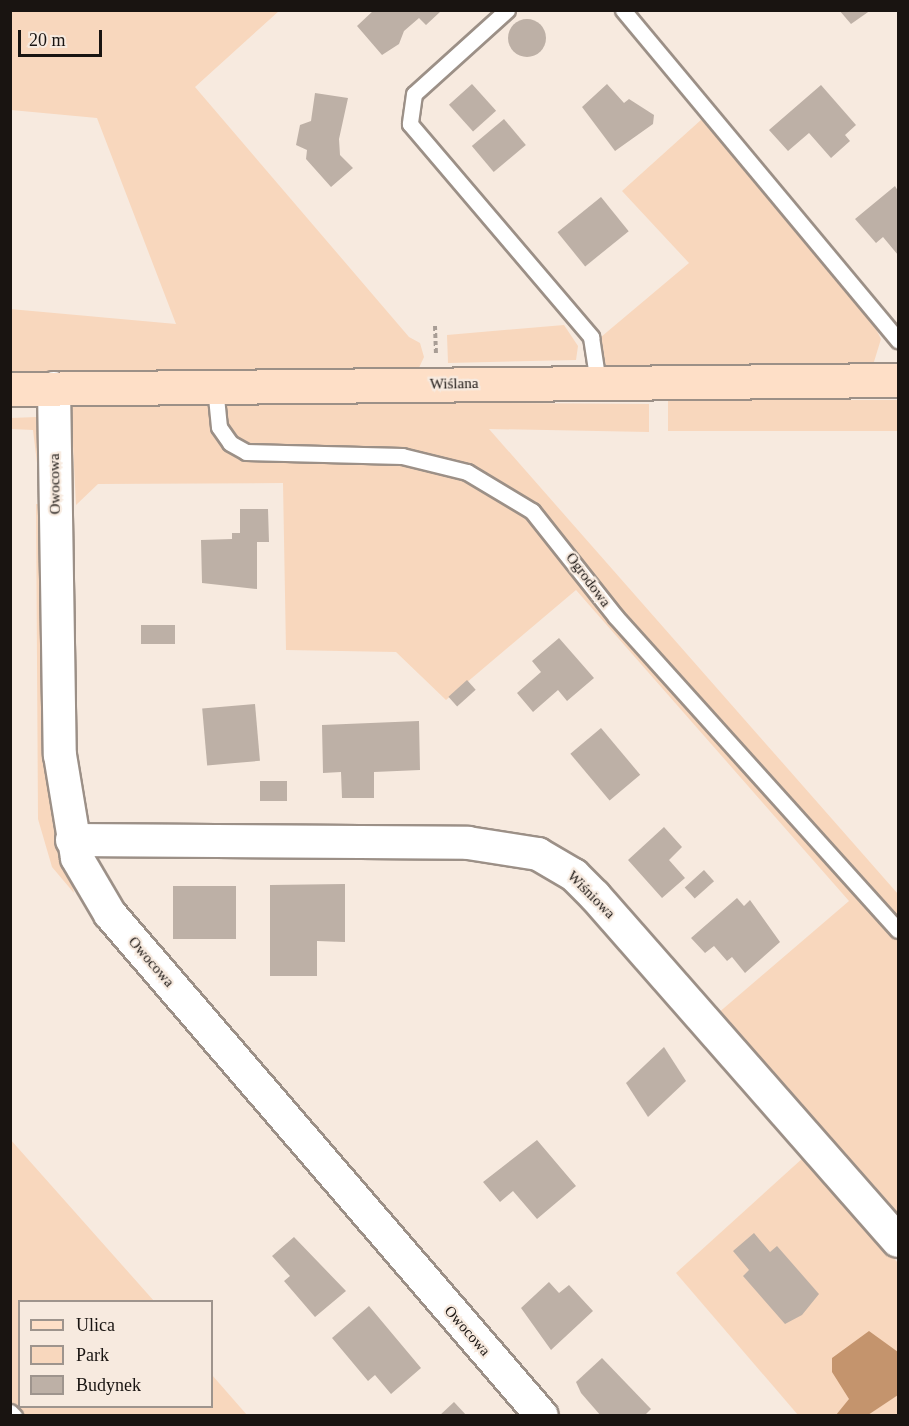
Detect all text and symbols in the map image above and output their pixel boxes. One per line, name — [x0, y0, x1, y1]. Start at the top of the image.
scale bar — [21, 18, 105, 56]
text: 20 m — [29, 30, 66, 50]
street label: Wiślana — [430, 375, 478, 393]
street label: Owocowa — [45, 453, 65, 515]
street label: Ogrodowa — [562, 549, 614, 611]
street label: Wiśniowa — [563, 867, 619, 923]
street label: Owocowa — [124, 933, 178, 991]
legend — [18, 1300, 213, 1408]
street label: Owocowa — [440, 1302, 494, 1360]
text: Ulica — [76, 1315, 115, 1335]
text: Park — [76, 1345, 109, 1365]
text: Budynek — [76, 1375, 141, 1395]

